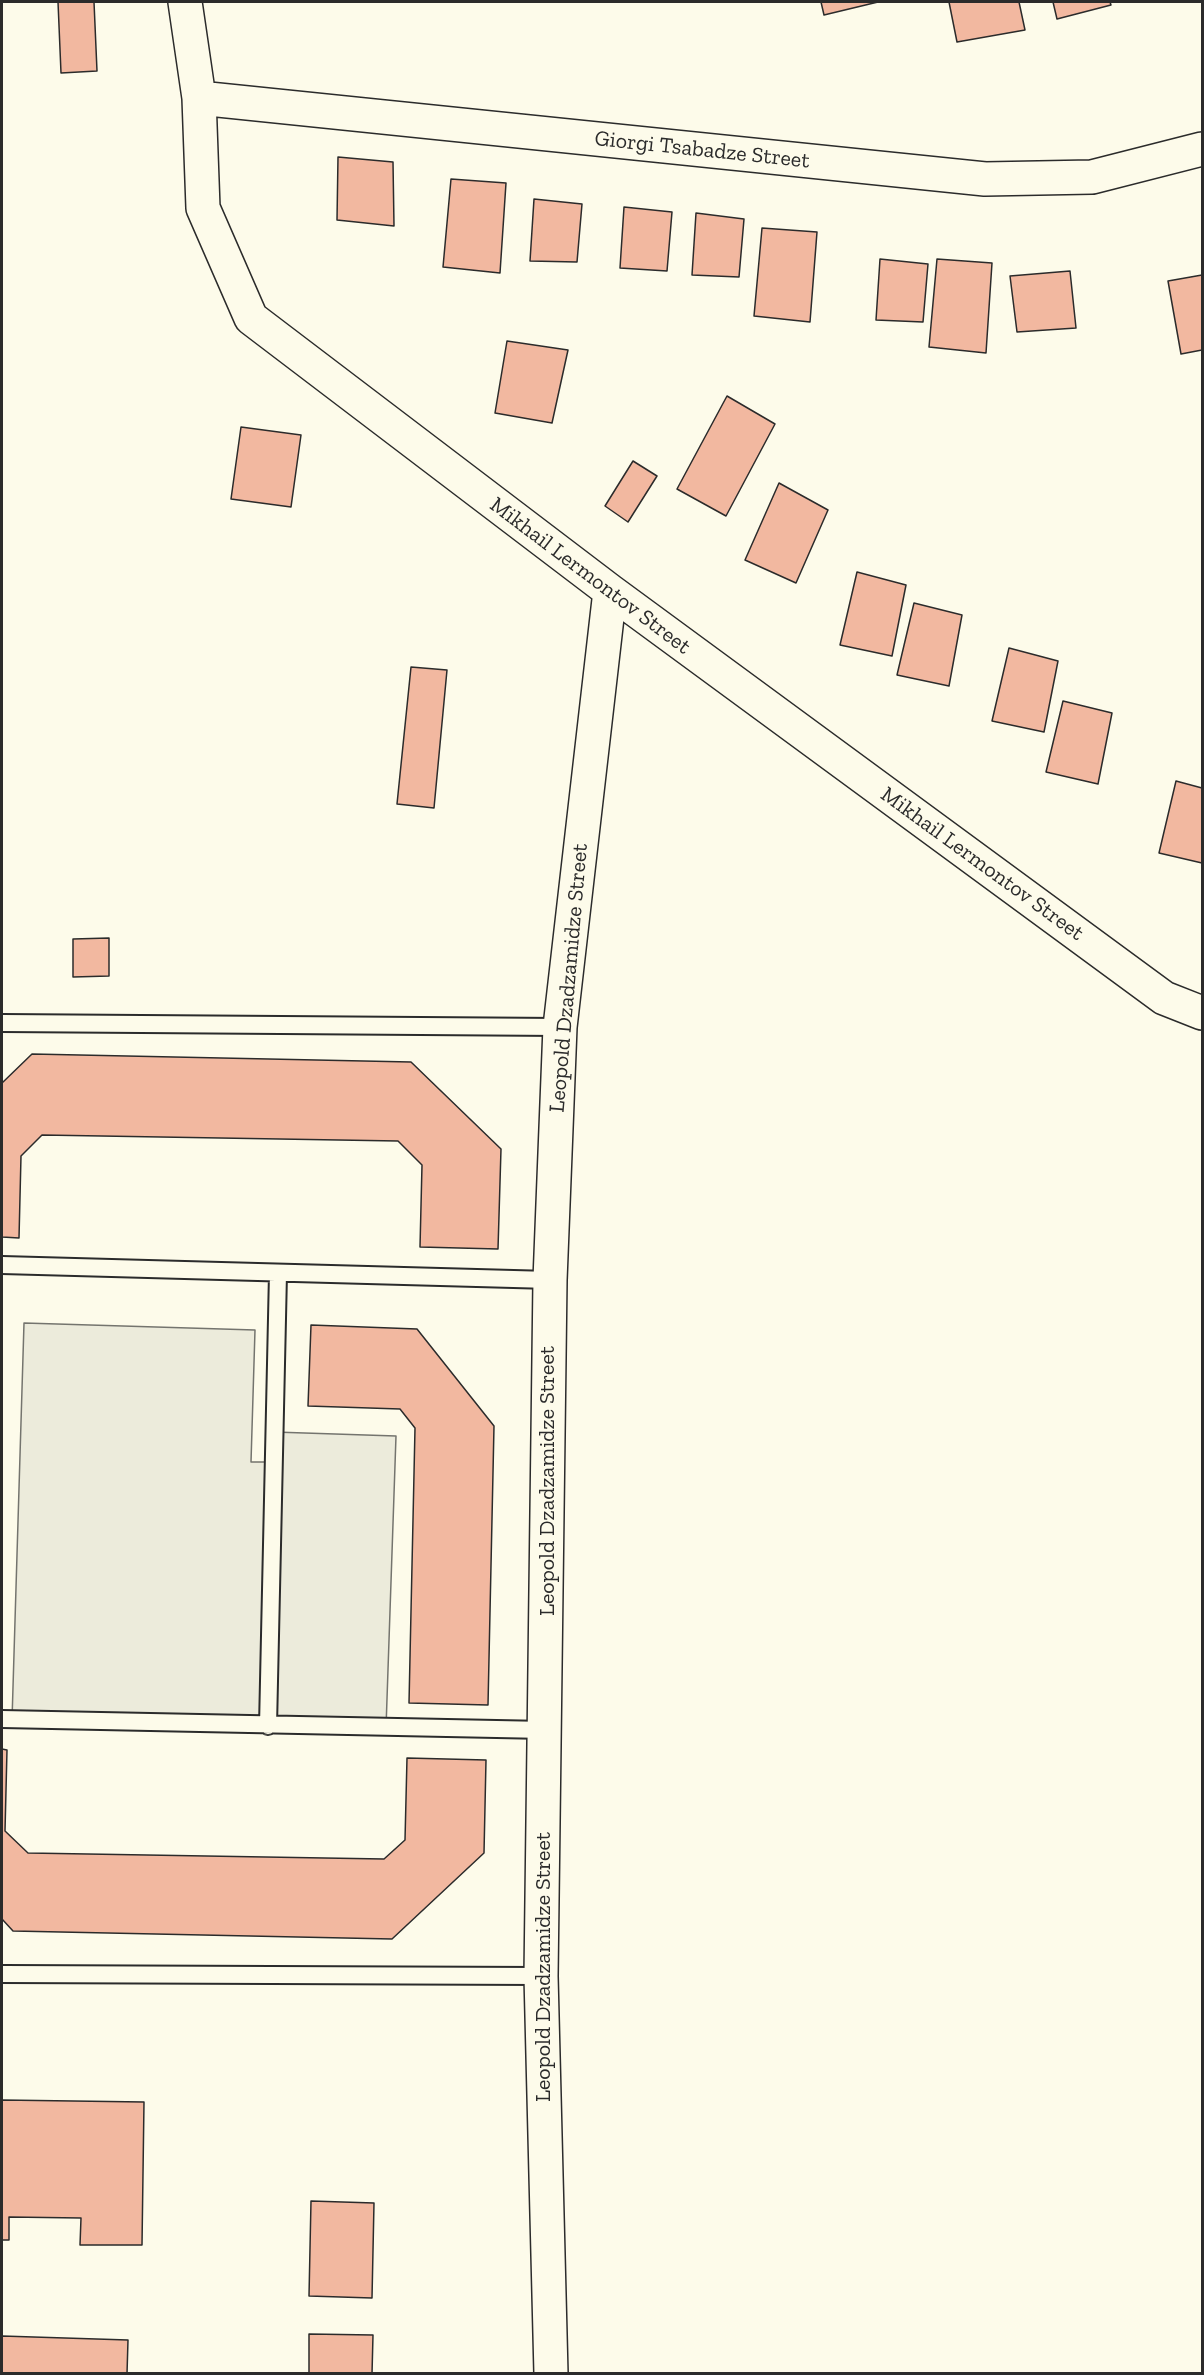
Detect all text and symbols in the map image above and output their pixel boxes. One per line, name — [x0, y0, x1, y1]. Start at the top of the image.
street label: Giorgi Tsabadze Street — [593, 126, 811, 174]
street label: Mikhail Lermontov Street — [484, 492, 696, 660]
street label: Mikhail Lermontov Street — [875, 781, 1089, 947]
street label: Leopold Dzadzamidze Street — [544, 842, 594, 1114]
street label: Leopold Dzadzamidze Street — [535, 1346, 561, 1616]
street label: Leopold Dzadzamidze Street — [531, 1832, 557, 2102]

